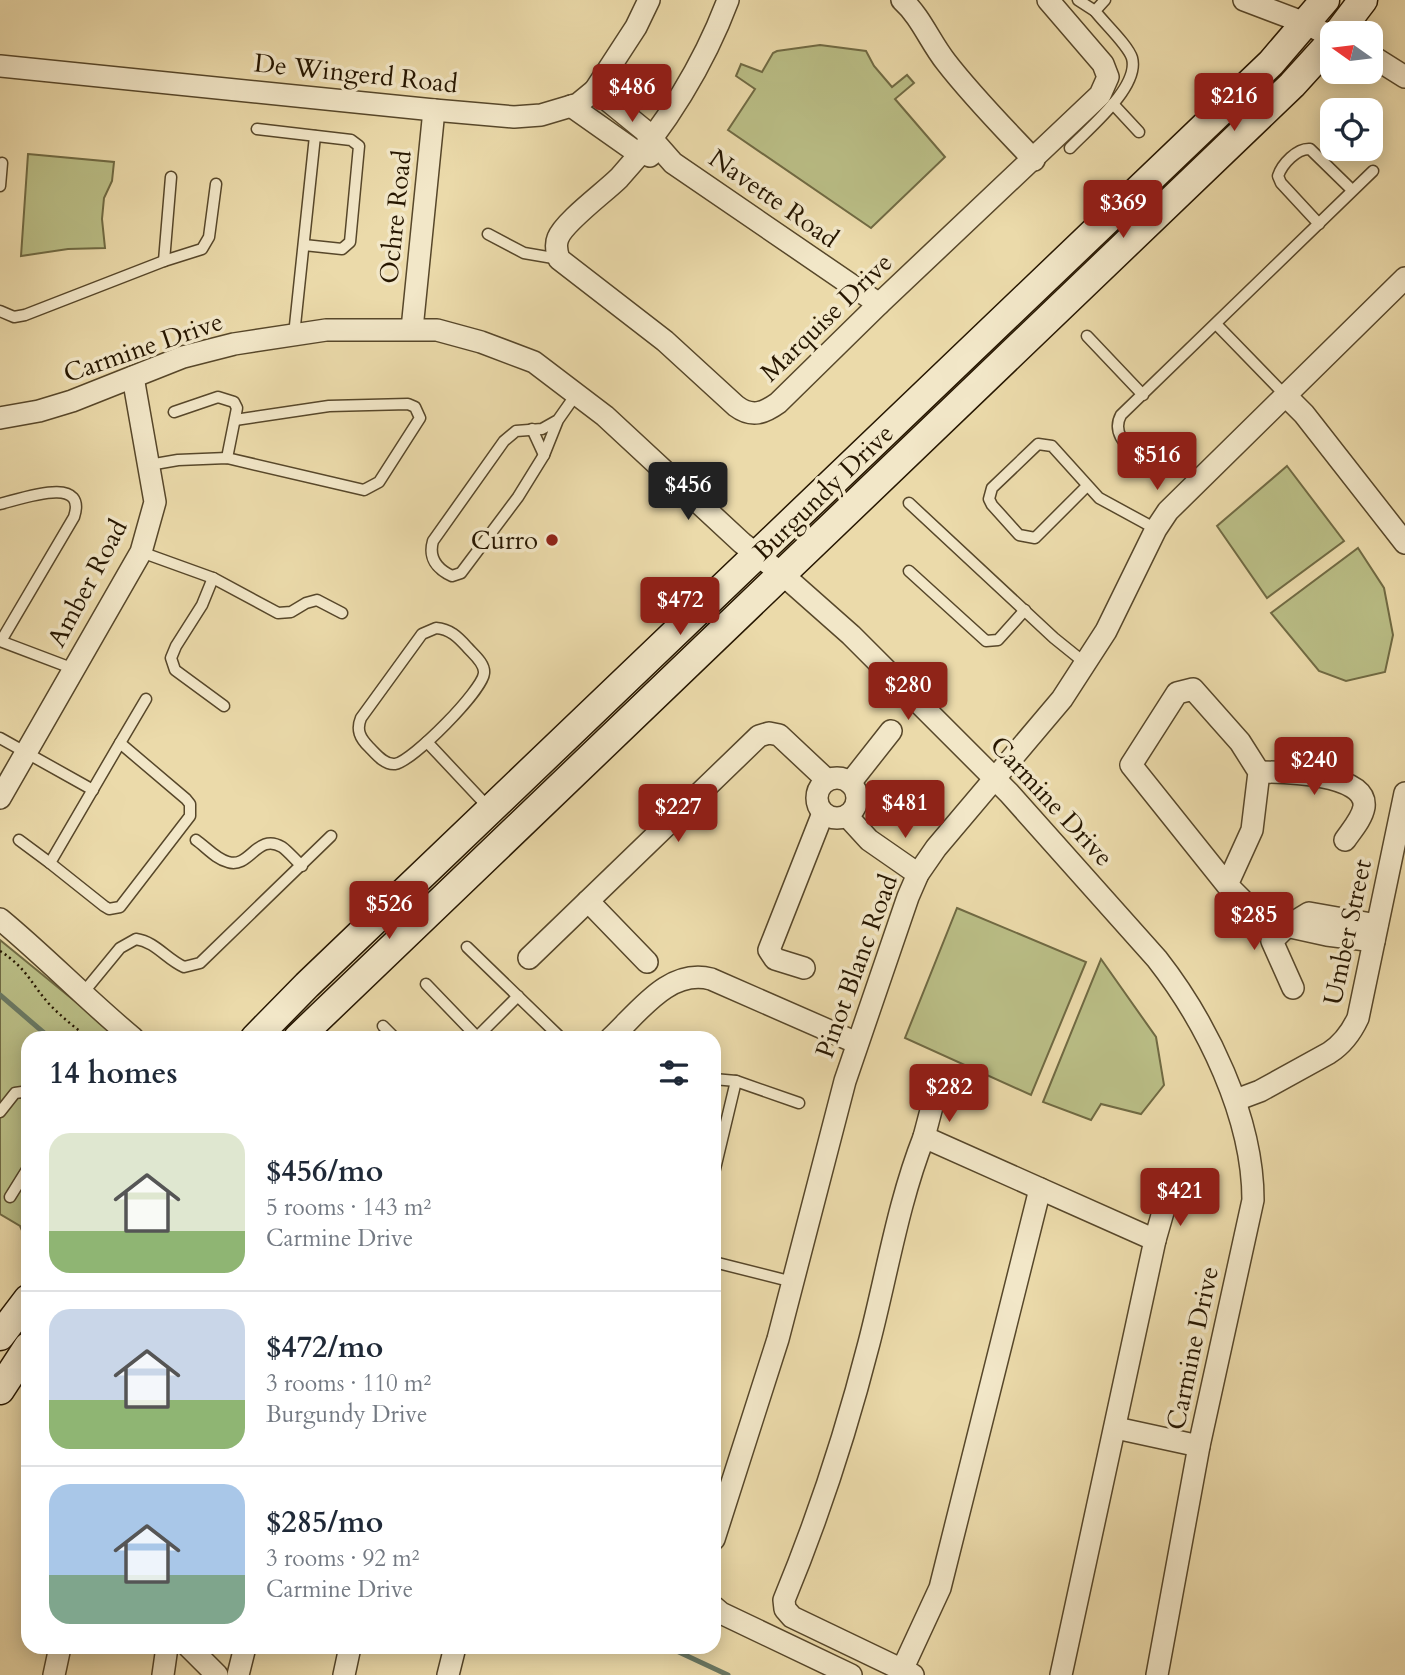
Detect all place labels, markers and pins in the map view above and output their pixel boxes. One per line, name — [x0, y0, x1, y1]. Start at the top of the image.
pin: $486 — [591, 64, 673, 124]
pin: $216 — [1193, 74, 1275, 133]
pin: $369 — [1082, 180, 1164, 240]
pin: $516 — [1116, 433, 1198, 492]
pin: $456 — [647, 462, 729, 522]
place label: Curro — [471, 523, 538, 558]
marker: Curro — [544, 532, 560, 548]
pin: $472 — [639, 578, 721, 637]
pin: $280 — [867, 662, 949, 722]
pin: $240 — [1273, 738, 1355, 797]
pin: $481 — [864, 780, 946, 840]
pin: $227 — [637, 784, 719, 844]
pin: $526 — [348, 881, 430, 941]
pin: $285 — [1213, 892, 1295, 952]
pin: $282 — [908, 1064, 990, 1124]
pin: $421 — [1139, 1168, 1221, 1228]

